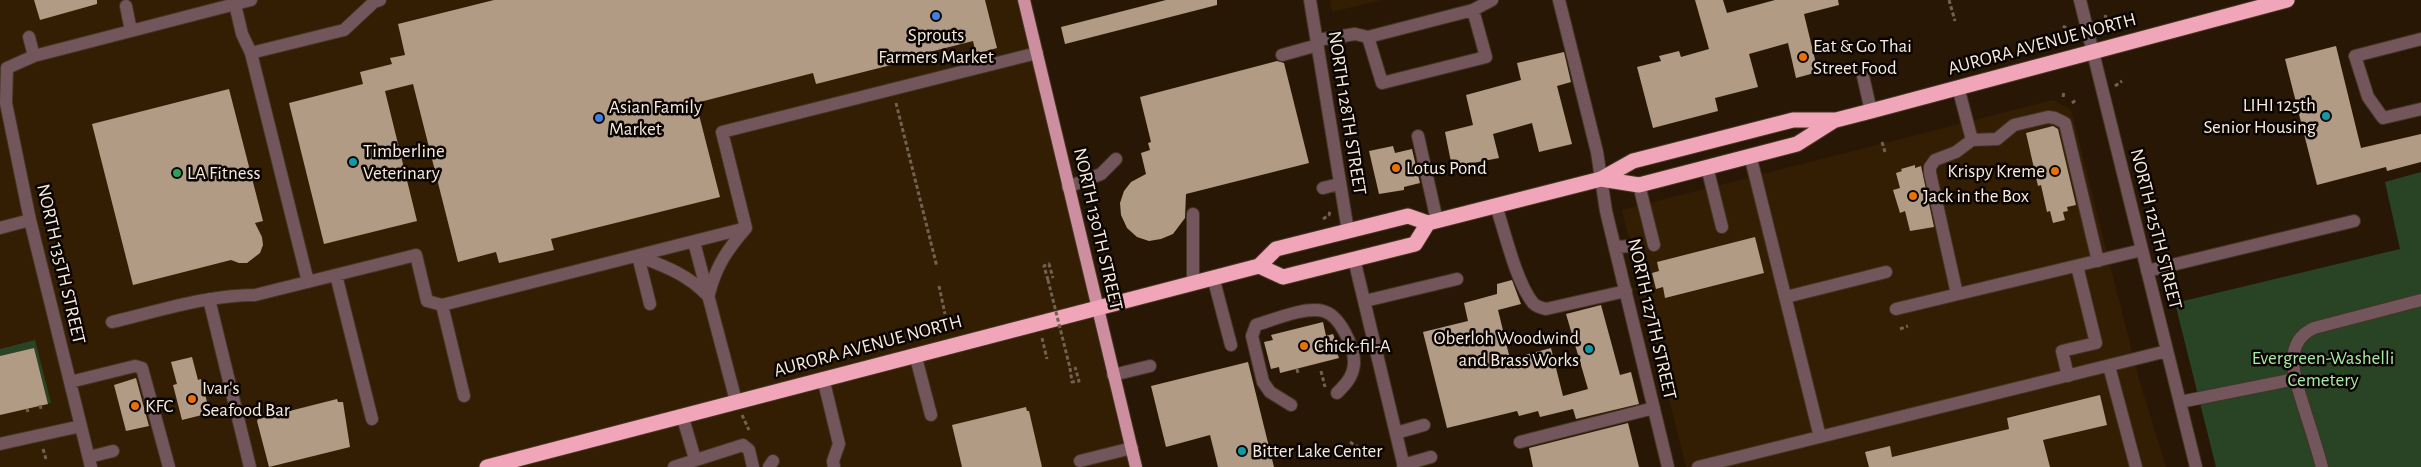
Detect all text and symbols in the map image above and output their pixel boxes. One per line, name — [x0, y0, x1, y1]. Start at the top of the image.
street label: AURORA AVENUE NORTH — [1945, 8, 2139, 80]
marker: Sprouts Farmers Market — [930, 10, 942, 22]
place label: Sprouts Farmers Market — [878, 24, 994, 68]
street label: NORTH 128TH STREET — [1323, 29, 1371, 197]
place label: Eat & Go Thai Street Food — [1813, 35, 1912, 79]
marker: Eat & Go Thai Street Food — [1797, 51, 1809, 63]
place label: LIHI 125th Senior Housing — [2204, 94, 2316, 138]
place label: Asian Family Market — [609, 96, 702, 140]
marker: LIHI 125th Senior Housing — [2320, 110, 2332, 122]
marker: Asian Family Market — [593, 112, 605, 124]
place label: Timberline Veterinary — [363, 140, 445, 184]
street label: NORTH 130TH STREET — [1068, 146, 1128, 312]
street label: NORTH 125TH STREET — [2125, 146, 2187, 312]
marker: Timberline Veterinary — [347, 156, 359, 168]
place label: Lotus Pond — [1406, 157, 1487, 179]
place label: Krispy Kreme — [1947, 160, 2045, 182]
place label: LA Fitness — [187, 162, 261, 184]
marker: Lotus Pond — [1390, 162, 1402, 174]
marker: Krispy Kreme — [2049, 165, 2061, 177]
marker: LA Fitness — [171, 167, 183, 179]
street label: NORTH 135TH STREET — [31, 182, 91, 346]
place label: Jack in the Box — [1923, 185, 2029, 207]
marker: Jack in the Box — [1907, 190, 1919, 202]
street label: NORTH 127TH STREET — [1622, 236, 1682, 402]
street label: AURORA AVENUE NORTH — [771, 310, 965, 382]
place label: Oberloh Woodwind and Brass Works — [1434, 327, 1579, 371]
place label: Chick-fil-A — [1314, 335, 1391, 357]
marker: Chick-fil-A — [1298, 340, 1310, 352]
marker: Oberloh Woodwind and Brass Works — [1583, 343, 1595, 355]
park label: Evergreen-Washelli Cemetery — [2252, 347, 2394, 391]
place label: Ivar's Seafood Bar — [202, 377, 290, 421]
marker: Ivar's Seafood Bar — [186, 393, 198, 405]
place label: KFC — [145, 395, 173, 417]
marker: KFC — [129, 400, 141, 412]
place label: Bitter Lake Center — [1252, 440, 1382, 462]
marker: Bitter Lake Center — [1236, 445, 1248, 457]

